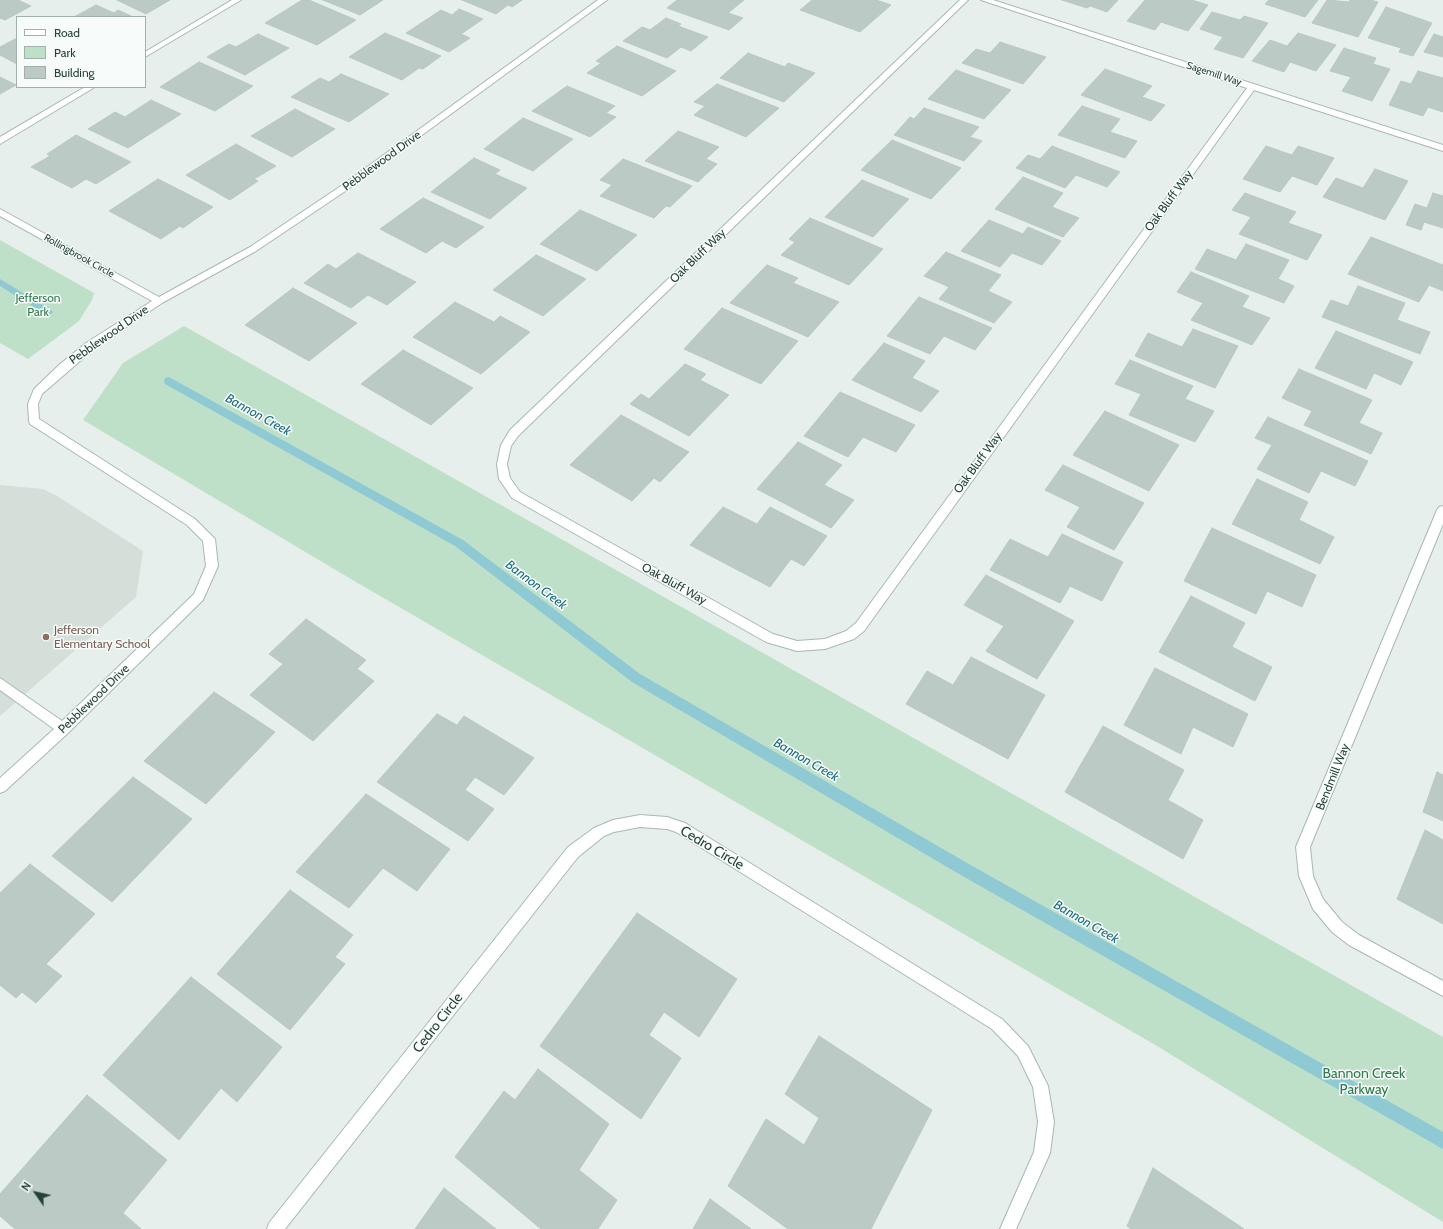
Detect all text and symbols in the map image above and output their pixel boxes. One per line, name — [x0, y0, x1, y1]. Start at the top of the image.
legend — [16, 16, 146, 88]
text: Road — [54, 25, 80, 40]
text: Park — [54, 45, 76, 60]
street label: Sagemill Way — [1185, 59, 1243, 89]
text: Building — [54, 65, 95, 80]
street label: Pebblewood Drive — [340, 128, 424, 194]
street label: Oak Bluff Way — [1142, 168, 1196, 234]
street label: Oak Bluff Way — [667, 226, 729, 286]
street label: Rollingbrook Circle — [42, 232, 116, 280]
park label: Jefferson Park — [15, 291, 61, 319]
street label: Pebblewood Drive — [67, 302, 151, 368]
water label: Bannon Creek — [223, 391, 293, 439]
street label: Oak Bluff Way — [951, 430, 1005, 496]
water label: Bannon Creek — [502, 557, 570, 613]
street label: Oak Bluff Way — [639, 560, 709, 608]
place label: Jefferson Elementary School — [54, 623, 150, 651]
marker: Jefferson Elementary School — [41, 632, 51, 642]
street label: Pebblewood Drive — [55, 661, 133, 737]
water label: Bannon Creek — [771, 735, 841, 785]
street label: Bendmill Way — [1313, 742, 1353, 812]
street label: Cedro Circle — [677, 822, 747, 874]
water label: Bannon Creek — [1051, 897, 1121, 947]
street label: Cedro Circle — [409, 990, 467, 1056]
park label: Bannon Creek Parkway — [1323, 1066, 1405, 1098]
north arrow — [16, 1173, 56, 1213]
text: N — [18, 1179, 34, 1193]

